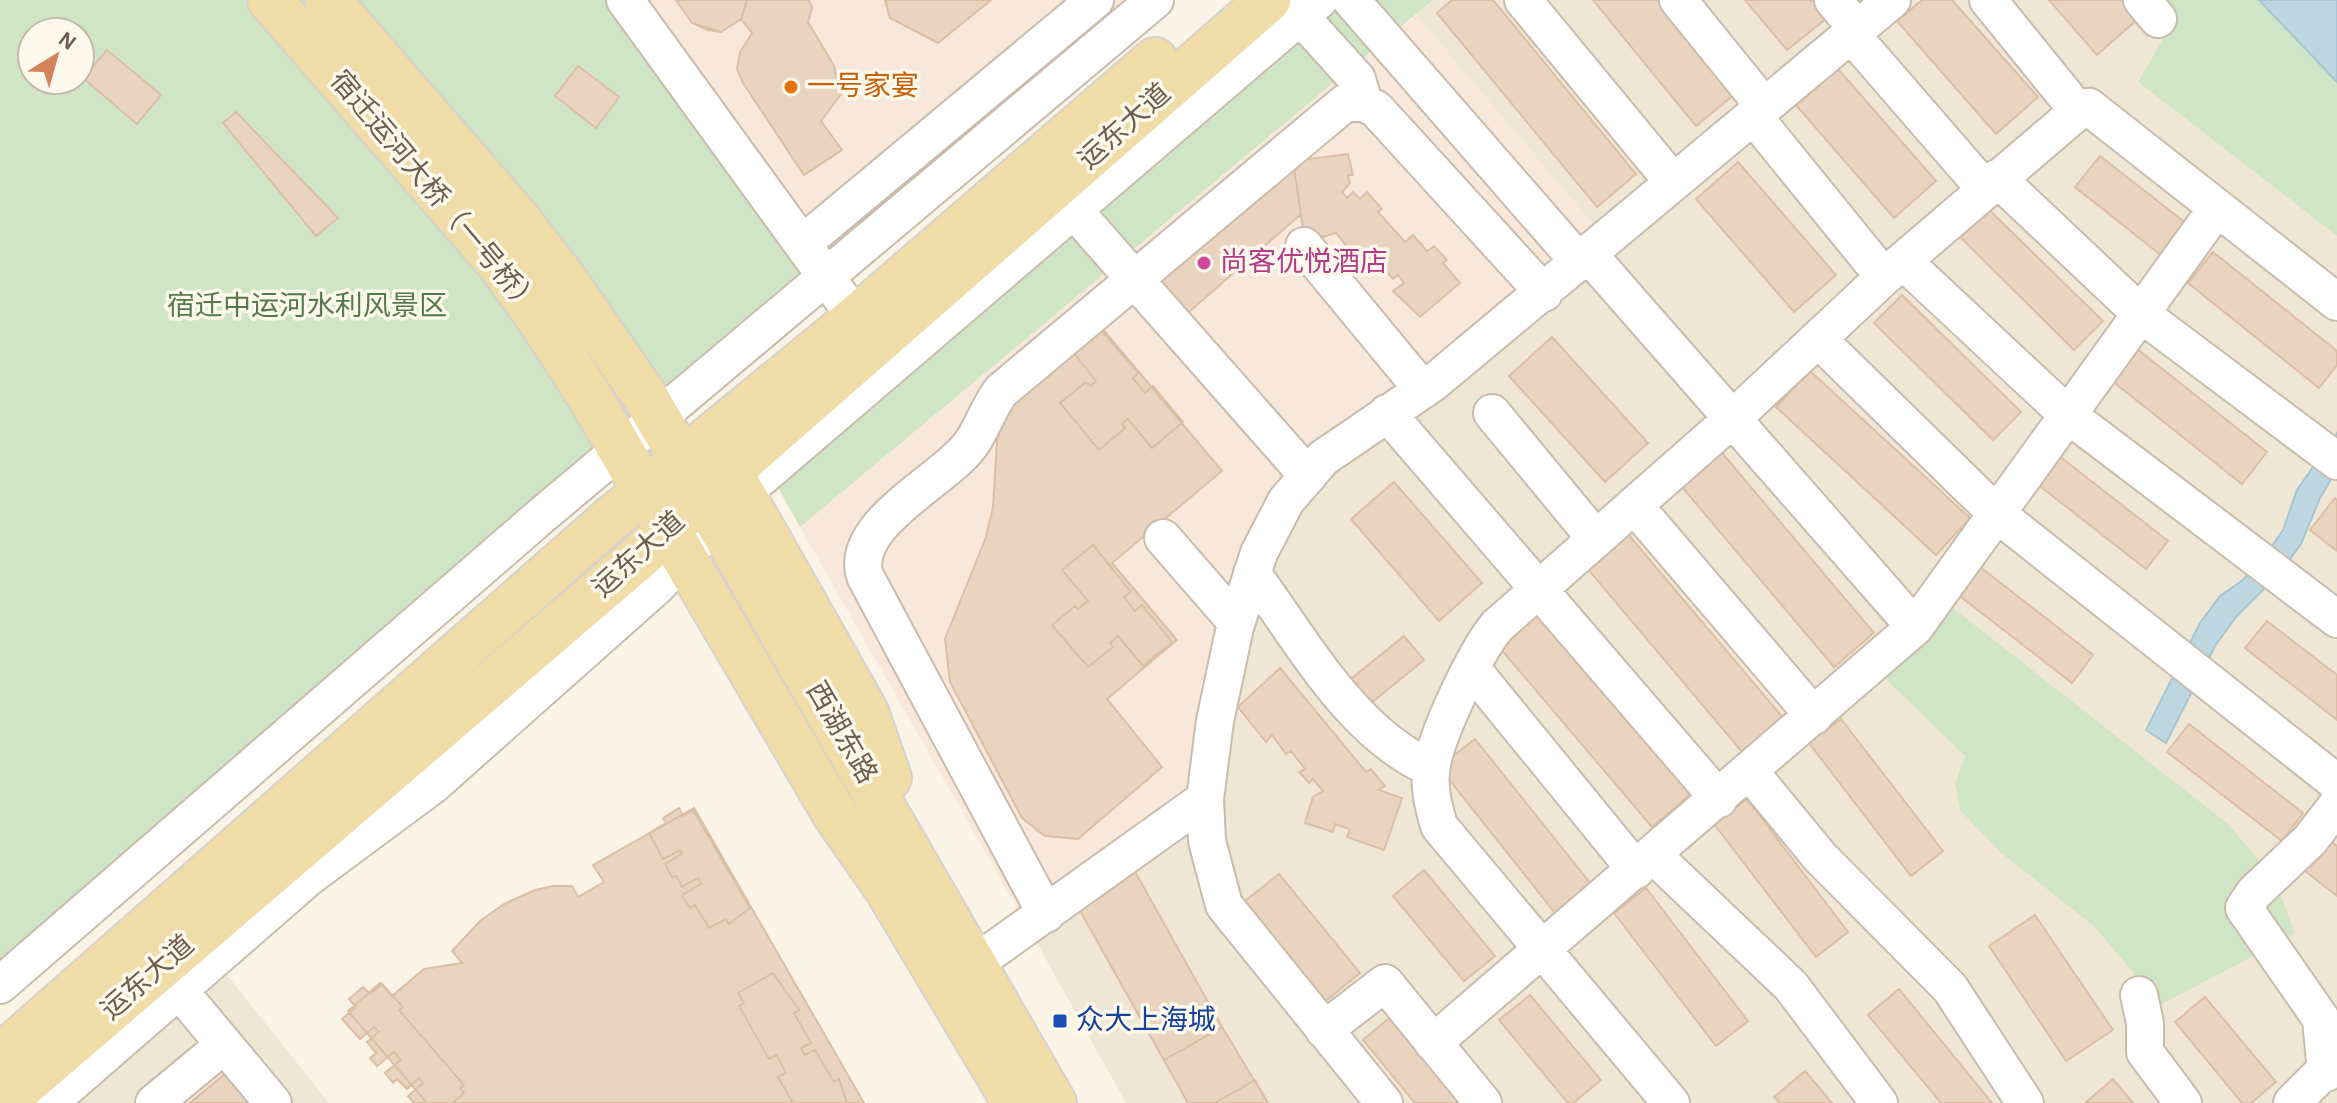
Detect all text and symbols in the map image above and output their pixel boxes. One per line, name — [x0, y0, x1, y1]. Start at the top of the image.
north arrow — [16, 16, 96, 96]
text: N — [55, 27, 80, 54]
street label: 宿迁运河大桥（一号桥） — [324, 65, 545, 320]
place label: 一号家宴 — [807, 71, 919, 101]
marker: 一号家宴 — [782, 78, 800, 96]
street label: 运东大道 — [1073, 78, 1176, 175]
place label: 尚客优悦酒店 — [1220, 247, 1388, 277]
marker: 尚客优悦酒店 — [1195, 254, 1213, 272]
park label: 宿迁中运河水利风景区 — [167, 291, 447, 321]
street label: 运东大道 — [587, 506, 690, 603]
street label: 西湖东路 — [801, 676, 883, 789]
street label: 运东大道 — [95, 929, 199, 1025]
place label: 众大上海城 — [1076, 1005, 1216, 1035]
marker: 众大上海城 — [1051, 1012, 1069, 1030]

